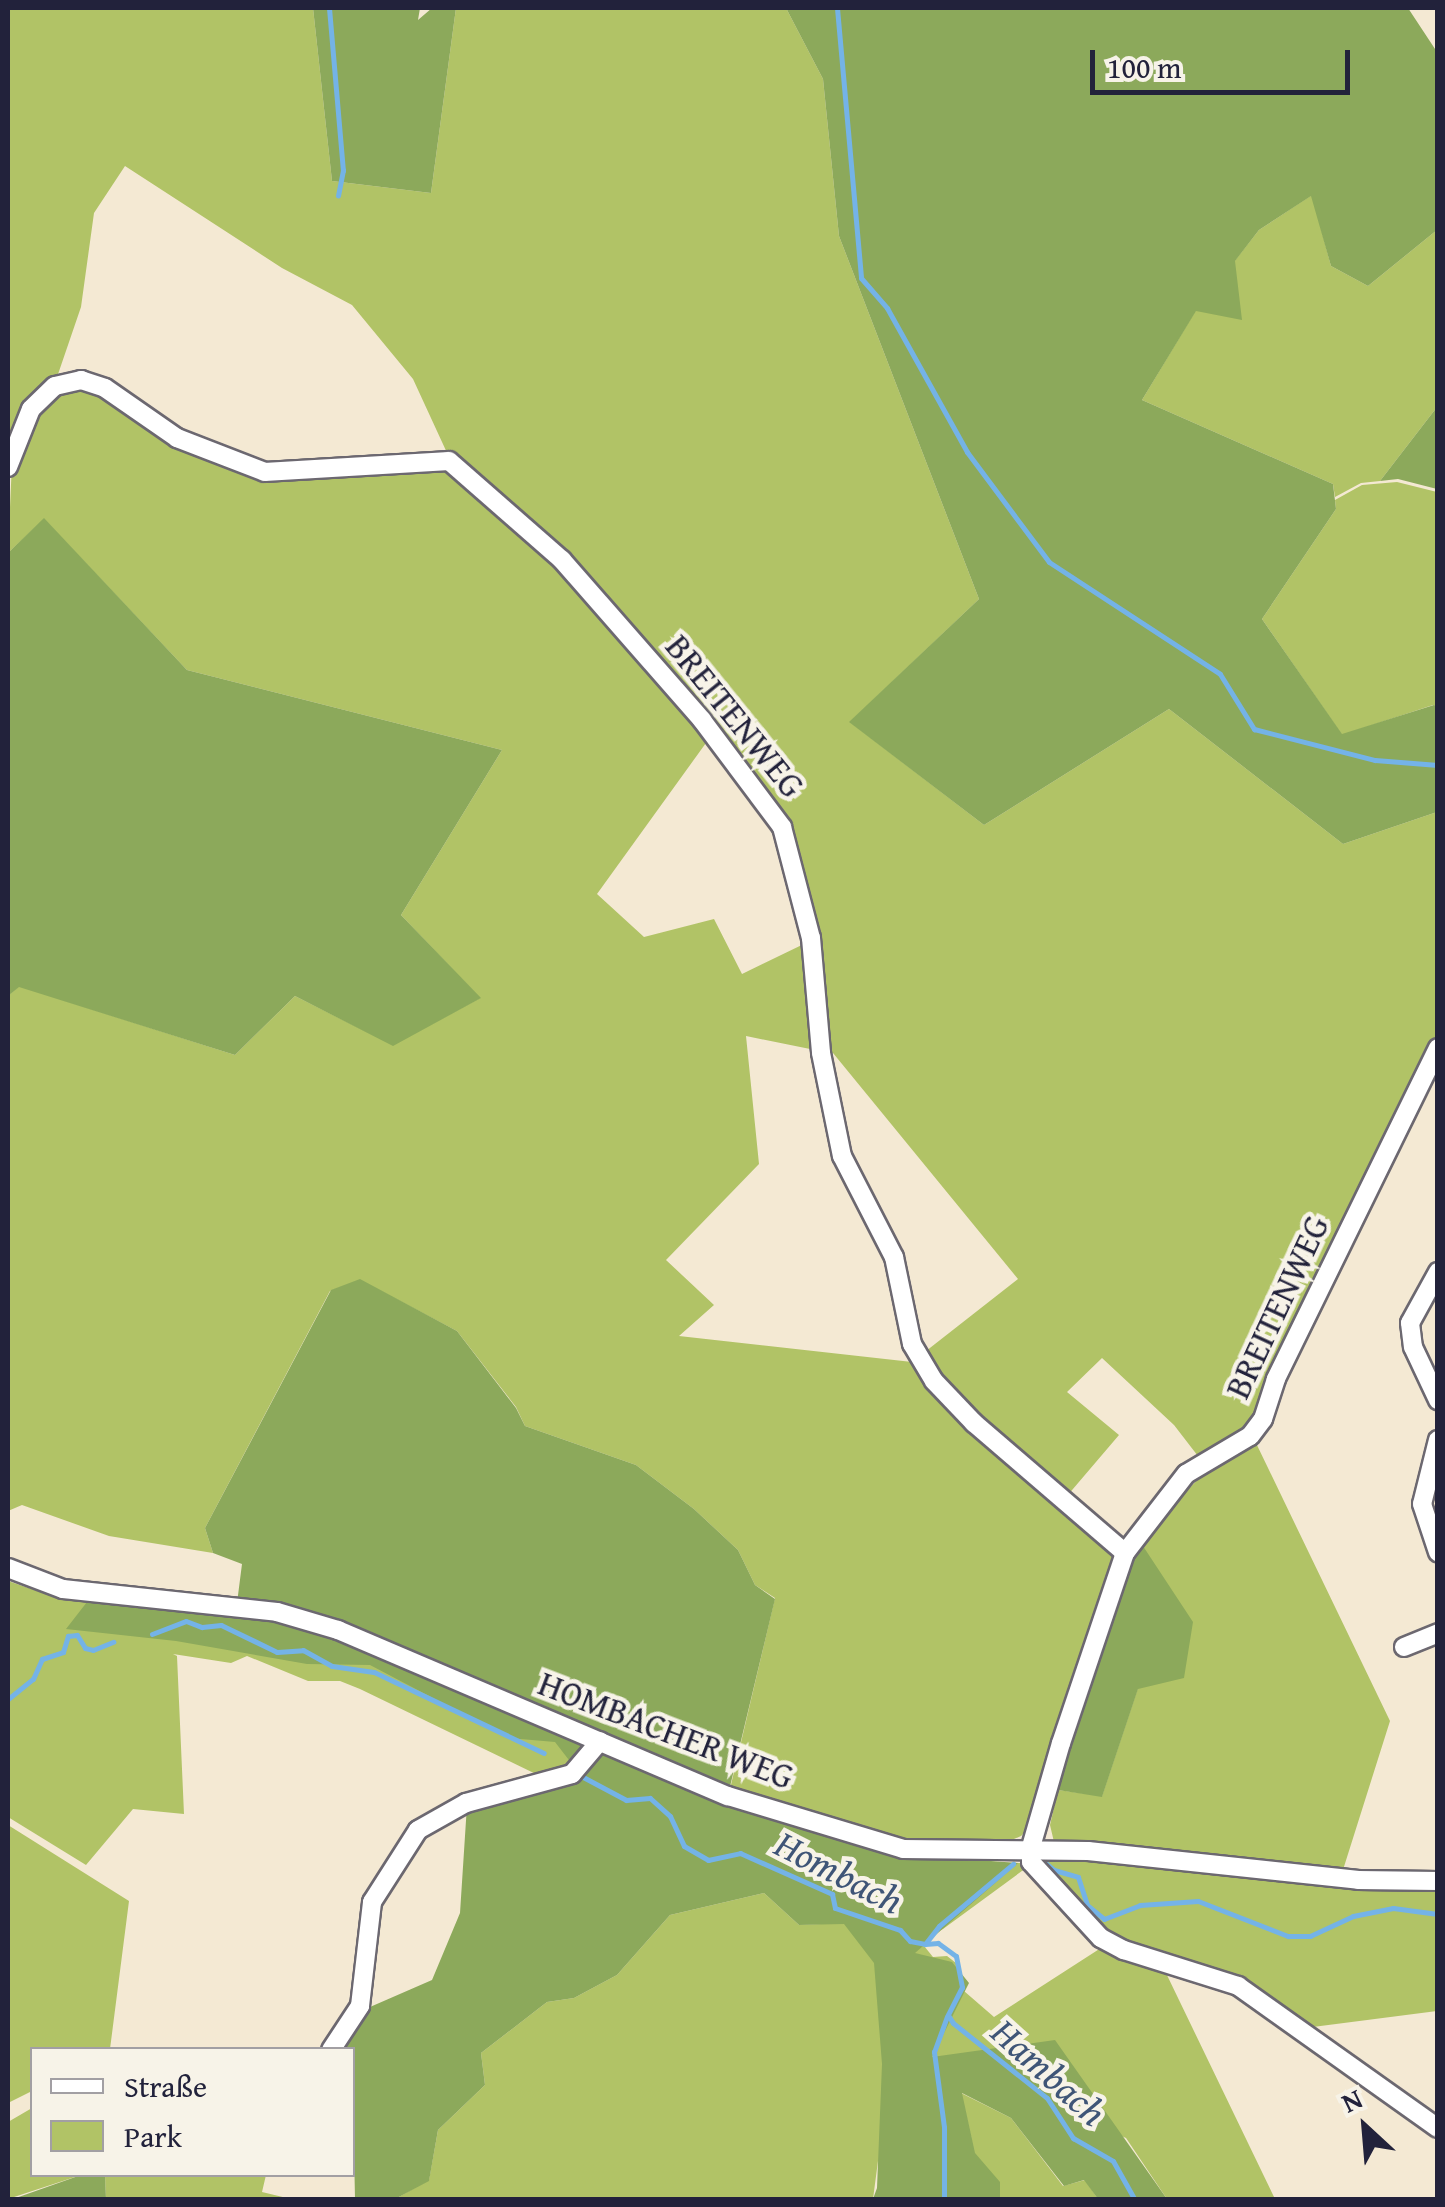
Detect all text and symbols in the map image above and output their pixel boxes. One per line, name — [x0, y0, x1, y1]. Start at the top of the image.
scale bar — [1095, 30, 1355, 92]
text: 100 m — [1107, 45, 1181, 89]
street label: BREITENWEG — [657, 626, 813, 806]
street label: BREITENWEG — [1216, 1209, 1338, 1405]
street label: HOMBACHER WEG — [533, 1662, 799, 1798]
water label: Hombach — [768, 1821, 910, 1923]
water label: Hambach — [982, 2009, 1116, 2135]
legend — [30, 2047, 355, 2177]
text: Straße — [124, 2064, 207, 2108]
north arrow — [1315, 2077, 1415, 2177]
text: N — [1334, 2077, 1369, 2122]
text: Park — [124, 2114, 182, 2158]

